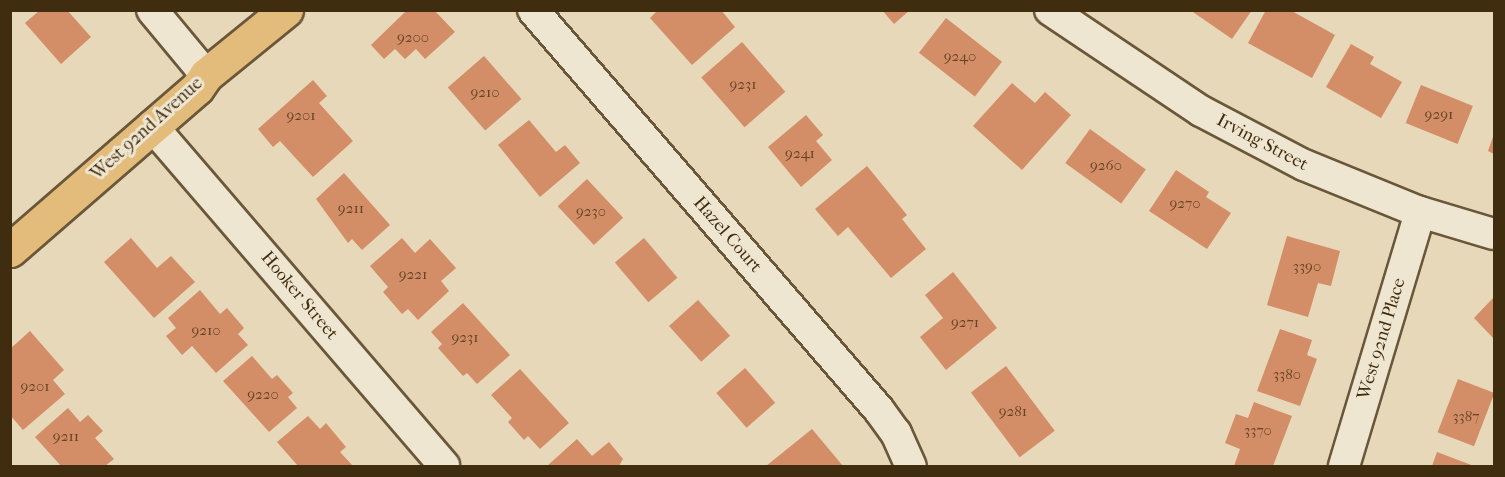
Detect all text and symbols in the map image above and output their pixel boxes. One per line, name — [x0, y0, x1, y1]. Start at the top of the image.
house number: 9200 — [397, 29, 429, 47]
house number: 9240 — [944, 48, 976, 66]
street label: West 92nd Avenue — [87, 73, 207, 185]
house number: 9231 — [729, 76, 757, 94]
house number: 9210 — [470, 84, 500, 102]
house number: 9291 — [1425, 106, 1453, 124]
house number: 9201 — [286, 107, 316, 125]
street label: Irving Street — [1213, 110, 1311, 176]
house number: 9241 — [785, 145, 815, 163]
house number: 9260 — [1090, 157, 1122, 175]
street label: Hazel Court — [688, 193, 766, 277]
house number: 9270 — [1169, 195, 1201, 213]
house number: 9211 — [338, 200, 364, 218]
house number: 9230 — [576, 203, 606, 221]
street label: Hooker Street — [256, 247, 342, 345]
house number: 3390 — [1293, 258, 1321, 276]
house number: 9221 — [399, 266, 427, 284]
street label: West 92nd Place — [1353, 276, 1411, 402]
house number: 9271 — [951, 314, 979, 332]
house number: 9210 — [191, 322, 221, 340]
house number: 9231 — [451, 329, 479, 347]
house number: 3380 — [1273, 366, 1301, 384]
house number: 9201 — [20, 378, 50, 396]
house number: 9220 — [247, 386, 279, 404]
house number: 9281 — [999, 403, 1027, 421]
house number: 3387 — [1452, 408, 1480, 426]
house number: 3370 — [1244, 422, 1272, 440]
house number: 9211 — [53, 428, 79, 446]

